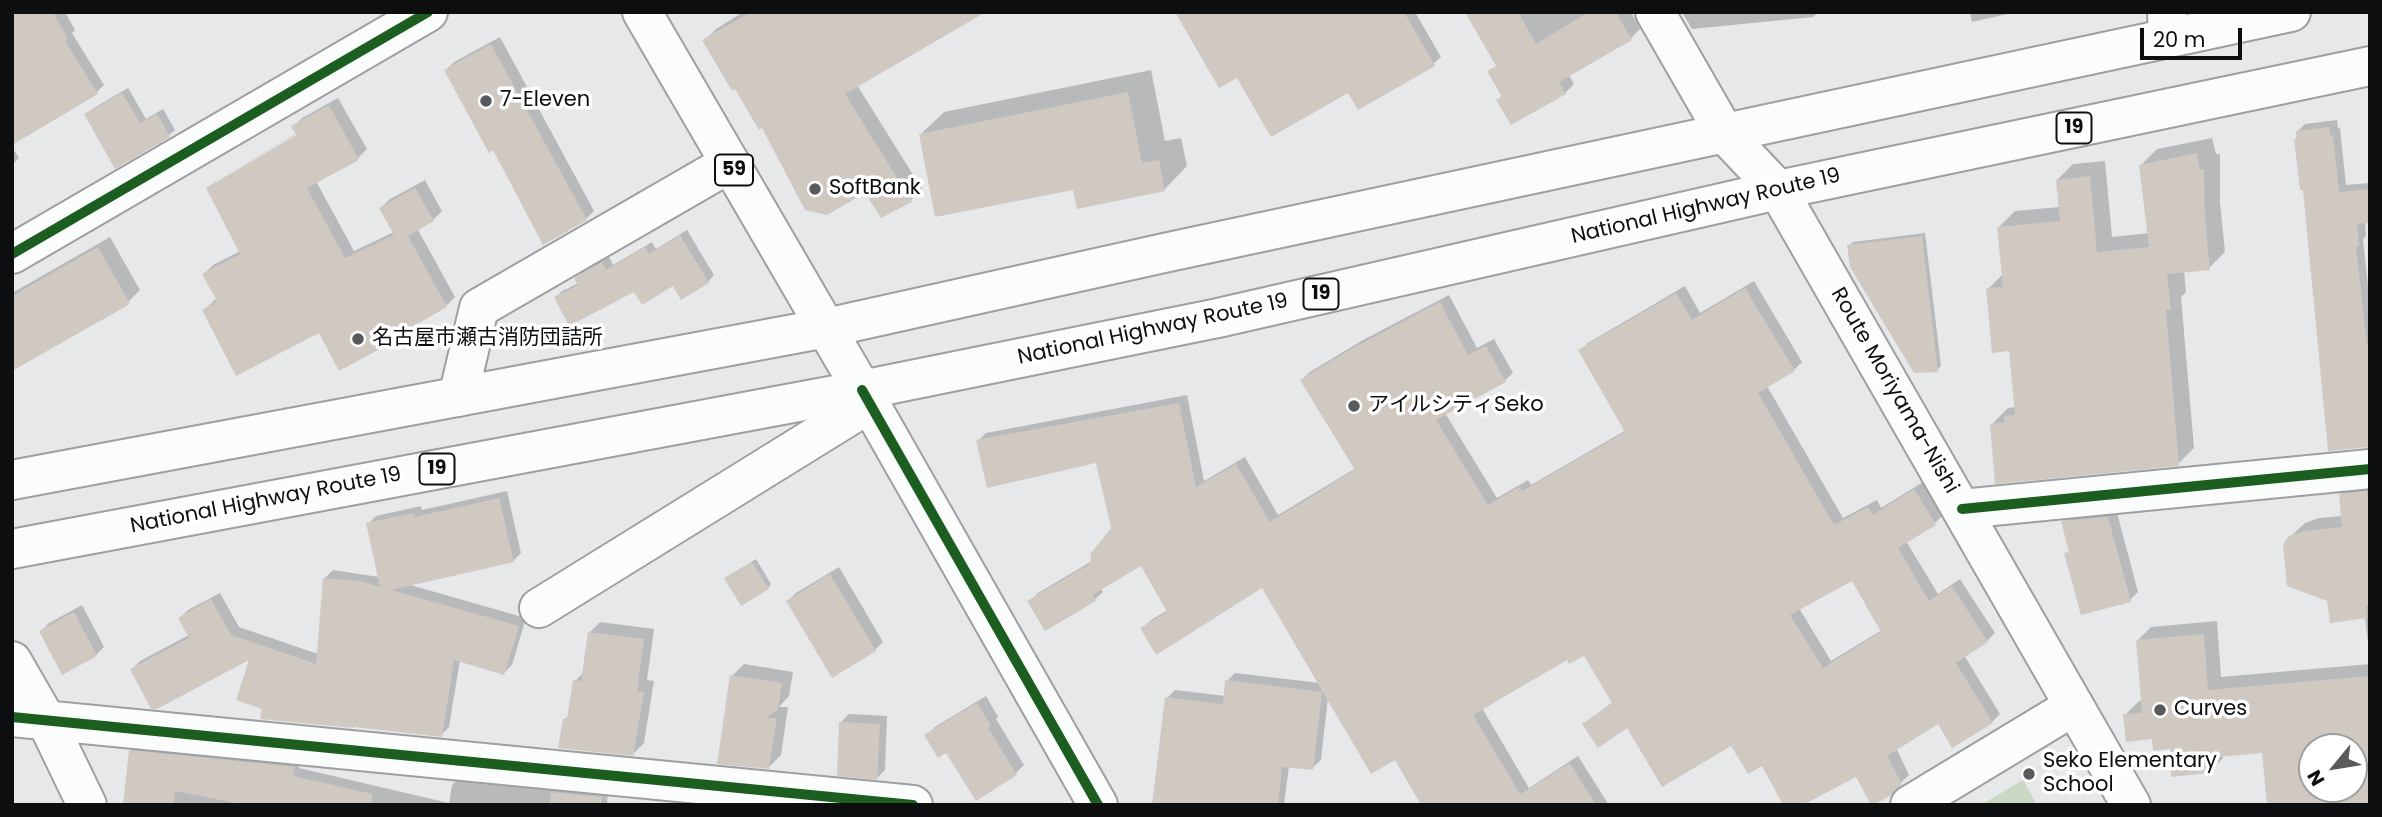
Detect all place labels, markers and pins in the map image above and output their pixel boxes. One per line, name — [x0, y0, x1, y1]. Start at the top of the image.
place label: 7-Eleven — [500, 88, 590, 114]
marker: 7-Eleven — [478, 93, 494, 109]
place label: SoftBank — [829, 176, 921, 202]
marker: SoftBank — [807, 181, 823, 197]
place label: 名古屋市瀬古消防団詰所 — [372, 326, 603, 352]
marker: 名古屋市瀬古消防団詰所 — [350, 331, 366, 347]
place label: アイルシティSeko — [1368, 393, 1544, 419]
marker: アイルシティSeko — [1346, 398, 1362, 414]
place label: Curves — [2174, 697, 2247, 723]
marker: Curves — [2152, 702, 2168, 718]
place label: Seko Elementary School — [2043, 749, 2217, 799]
marker: Seko Elementary School — [2021, 766, 2037, 782]

